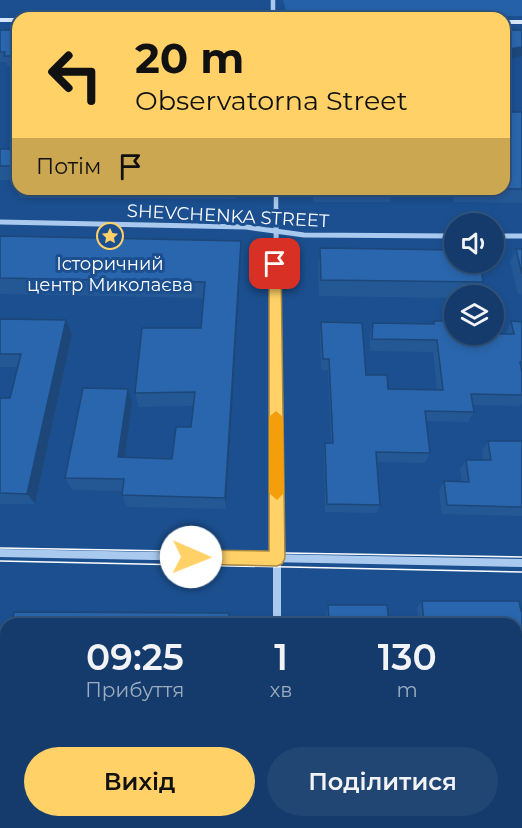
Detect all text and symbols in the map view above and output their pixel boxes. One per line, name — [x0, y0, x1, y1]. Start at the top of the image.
text: 20 m — [135, 32, 244, 84]
icon: left — [36, 36, 114, 114]
text: Observatorna Street — [135, 84, 408, 117]
icon: arrive — [114, 150, 147, 183]
text: Потім — [36, 153, 102, 180]
street label: SHEVCHENKA STREET — [126, 200, 330, 232]
map controls — [444, 213, 504, 345]
button: sound — [444, 213, 504, 273]
place icon: Історичний центр Миколаєва — [95, 221, 125, 251]
pin — [249, 238, 300, 289]
icon: arrive — [258, 247, 291, 280]
place label: Історичний центр Миколаєва — [27, 253, 193, 296]
button: layers — [444, 285, 504, 345]
position arrow — [159, 525, 223, 589]
text: 09:25 — [86, 635, 184, 679]
text: 1 — [274, 635, 288, 679]
text: 130 — [378, 635, 437, 679]
text: Прибуття — [85, 678, 184, 702]
text: хв — [270, 678, 292, 702]
text: m — [397, 678, 418, 702]
button: Вихід — [24, 747, 255, 816]
button: Поділитися — [267, 747, 498, 816]

